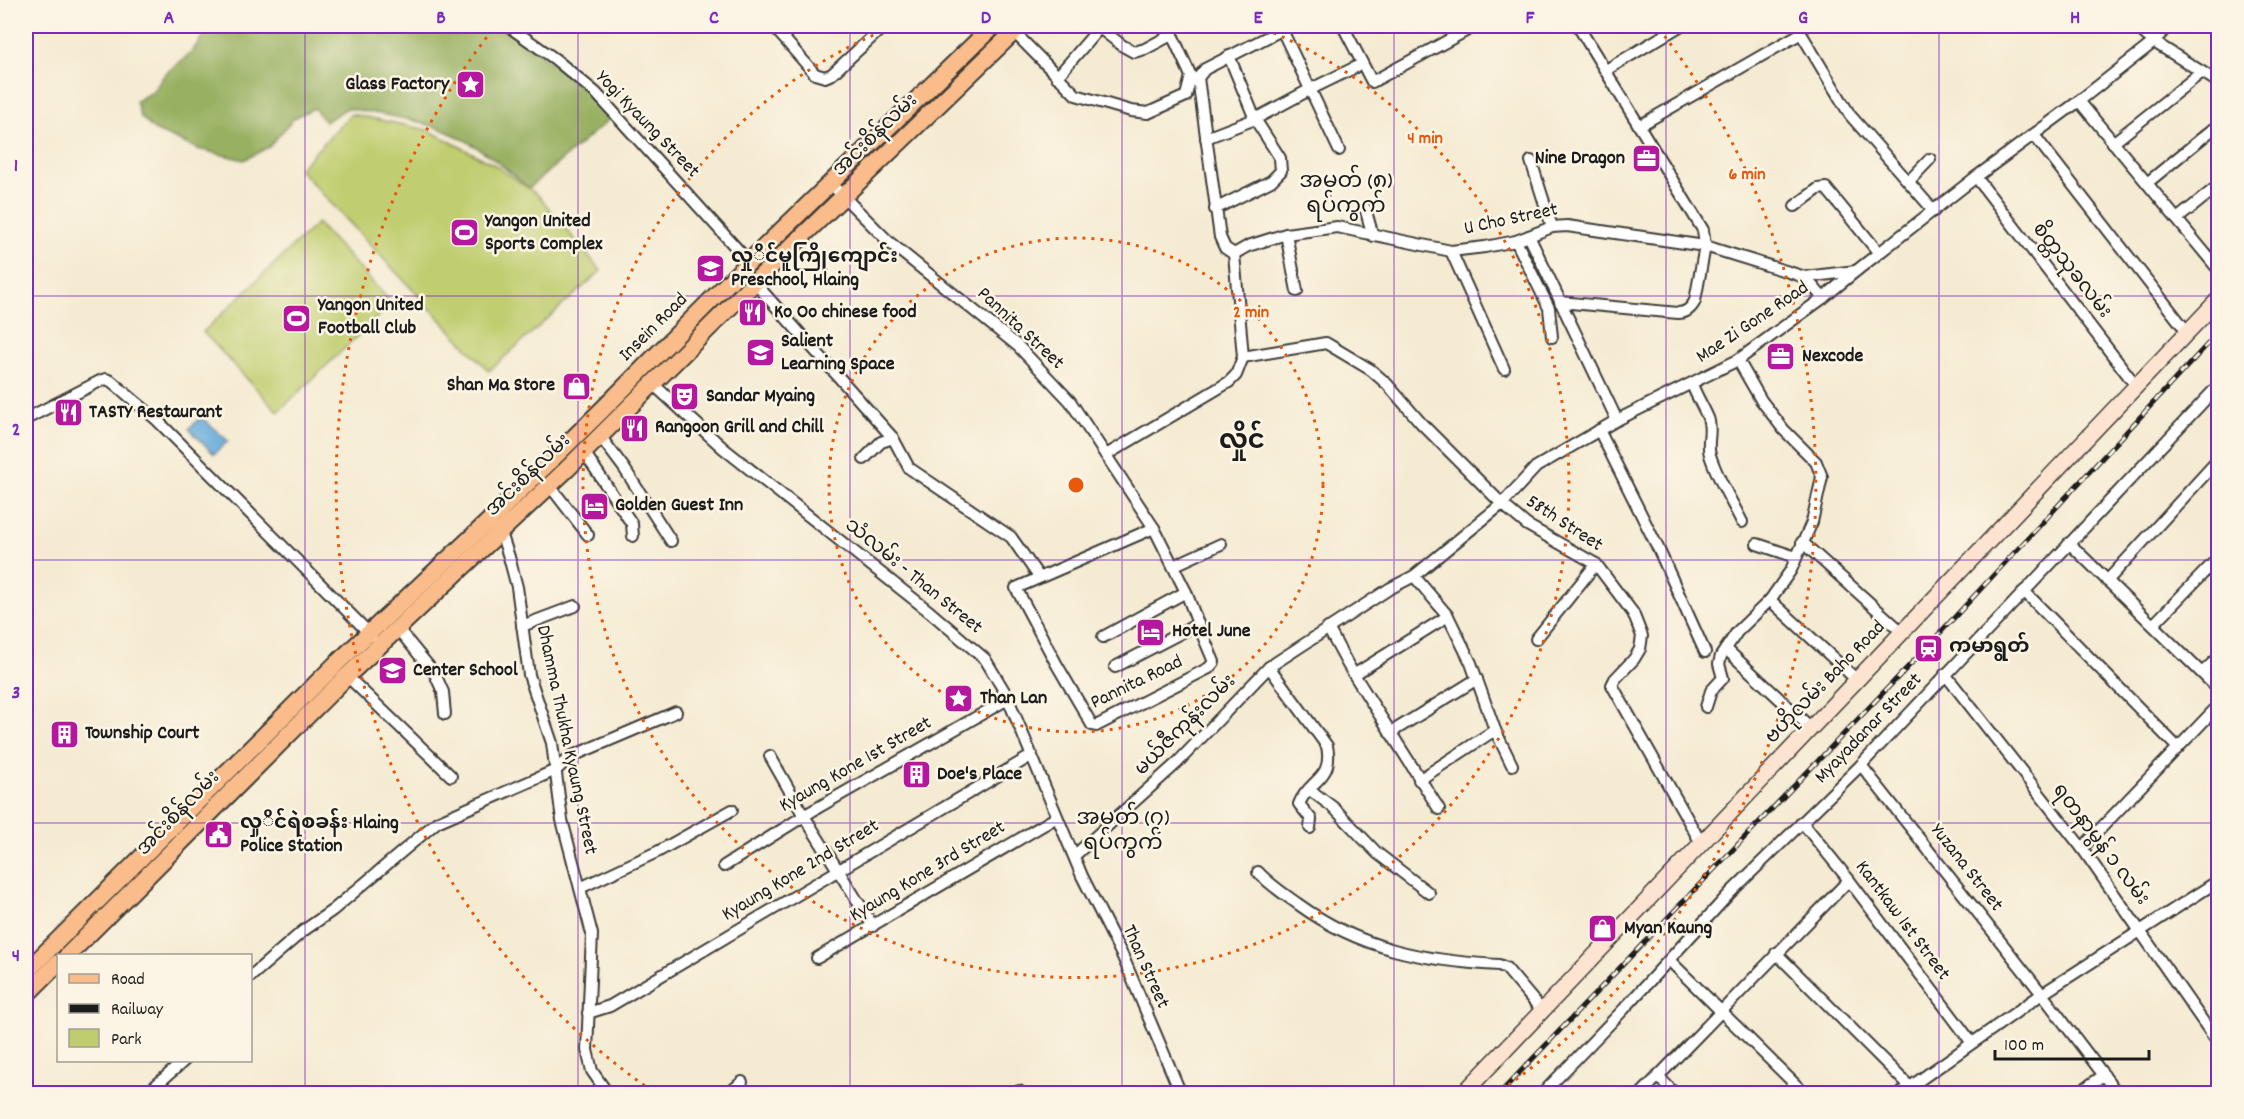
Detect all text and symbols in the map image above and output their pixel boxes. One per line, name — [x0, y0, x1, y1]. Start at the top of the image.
text: A — [164, 5, 175, 33]
text: B — [436, 5, 446, 33]
text: C — [709, 5, 719, 33]
text: D — [981, 5, 992, 33]
text: E — [1253, 5, 1263, 33]
text: F — [1526, 5, 1536, 33]
text: G — [1798, 5, 1808, 33]
text: H — [2070, 5, 2080, 33]
street label: Yogi Kyaung Street — [588, 65, 706, 185]
place icon: Glass Factory — [454, 69, 486, 101]
place label: Glass Factory — [345, 71, 450, 99]
street label: အင်းစိန်လမ်း — [825, 86, 925, 184]
text: 4 min — [1407, 127, 1443, 152]
office icon: Nine Dragon — [1630, 143, 1662, 175]
place label: Nine Dragon — [1535, 145, 1625, 173]
text: 1 — [14, 153, 18, 181]
text: 6 min — [1729, 163, 1765, 188]
district label: အမှတ် (၈) ရပ်ကွက် — [1299, 164, 1393, 223]
street label: U Cho Street — [1461, 196, 1561, 244]
place label: Yangon United Sports Complex — [484, 208, 603, 259]
street label: စိတ္တသုခလမ်း — [2025, 215, 2120, 325]
sports icon: Yangon United Sports Complex — [448, 217, 480, 249]
place label: လှုိင်မူကြိုကျောင်း Preschool, Hlaing — [731, 242, 898, 295]
school or university icon: လှုိင်မူကြိုကျောင်း Preschool, Hlaing — [694, 253, 726, 285]
street label: Mae Zi Gone Road — [1691, 275, 1815, 371]
street label: Pannita Street — [970, 281, 1070, 377]
street label: Insein Road — [613, 287, 695, 369]
place label: Yangon United Football Club — [317, 292, 424, 343]
restaurant icon: Ko Oo chinese food — [737, 297, 769, 329]
place label: Ko Oo chinese food — [774, 299, 917, 327]
text: 2 min — [1233, 301, 1269, 326]
sports icon: Yangon United Football Club — [281, 302, 313, 334]
place label: Salient Learning Space — [781, 328, 895, 379]
school or university icon: Salient Learning Space — [744, 337, 776, 369]
office icon: Nexcode — [1765, 341, 1797, 373]
place label: Nexcode — [1802, 343, 1863, 371]
shop icon: Shan Ma Store — [560, 370, 592, 402]
place label: Shan Ma Store — [447, 372, 555, 400]
theatre icon: Sandar Myaing — [669, 381, 701, 413]
place label: Sandar Myaing — [706, 383, 815, 411]
restaurant icon: TASTY Restaurant — [52, 397, 84, 429]
place label: TASTY Restaurant — [89, 399, 223, 427]
restaurant icon: Rangoon Grill and Chill — [618, 412, 650, 444]
place label: Rangoon Grill and Chill — [655, 414, 824, 442]
text: 2 — [12, 417, 20, 445]
district label: လှိုင် — [1219, 420, 1265, 461]
street label: အင်းစိန်လမ်း — [478, 426, 578, 524]
centre of rings — [1066, 475, 1086, 495]
street label: 58th Street — [1520, 489, 1608, 559]
hotel icon: Golden Guest Inn — [578, 490, 610, 522]
place label: Golden Guest Inn — [615, 492, 743, 520]
street label: သံလမ်း - Than Street — [838, 510, 990, 642]
street label: ဗဟိုလမ်း Baho Road — [1757, 613, 1892, 751]
hotel icon: Hotel June — [1135, 616, 1167, 648]
place label: Hotel June — [1172, 618, 1251, 646]
street label: Dhamma Thukha Kyaung Street — [528, 623, 604, 857]
station icon: ကမာရွတ် — [1912, 632, 1944, 664]
place label: ကမာရွတ် — [1949, 632, 2029, 662]
street label: Pannita Road — [1086, 649, 1188, 717]
school or university icon: Center School — [376, 655, 408, 687]
place label: Center School — [413, 657, 518, 685]
street label: မယ်ဇီကုန်းလမ်း — [1127, 667, 1243, 783]
street label: Myayadanar Street — [1809, 667, 1929, 791]
text: 3 — [12, 680, 20, 708]
place icon: Than Lan — [943, 683, 975, 715]
place label: Than Lan — [980, 685, 1047, 713]
street label: Kyaung Kone 1st Street — [775, 710, 937, 820]
building icon: Township Court — [48, 718, 80, 750]
place label: Township Court — [85, 720, 200, 748]
building icon: Doe's Place — [900, 759, 932, 791]
place label: Doe's Place — [937, 761, 1022, 789]
street label: အင်းစိန်လမ်း — [129, 763, 227, 863]
street label: ရတနာမွန် ၁ လမ်း — [2045, 776, 2158, 912]
district label: အမှတ် (၇) ရပ်ကွက် — [1076, 801, 1170, 860]
place label: လှုိင်ရဲစခန်း Hlaing Police Station — [240, 808, 399, 861]
street label: Kyaung Kone 2nd Street — [717, 813, 885, 929]
street label: Kyaung Kone 3rd Street — [845, 814, 1011, 930]
street label: Yuzana Street — [1923, 818, 2009, 918]
public building icon: လှုိင်ရဲစခန်း Hlaing Police Station — [203, 819, 235, 851]
street label: Kantkaw 1st Street — [1848, 855, 1956, 987]
shop icon: Myan Kaung — [1587, 913, 1619, 945]
place label: Myan Kaung — [1624, 915, 1712, 943]
street label: Than Street — [1114, 921, 1176, 1013]
text: 4 — [12, 943, 20, 971]
legend — [57, 954, 252, 1062]
text: Road — [111, 968, 145, 993]
text: Railway — [111, 998, 164, 1023]
scale bar — [1995, 1023, 2150, 1061]
text: Park — [111, 1028, 142, 1053]
text: 100 m — [2004, 1034, 2044, 1059]

